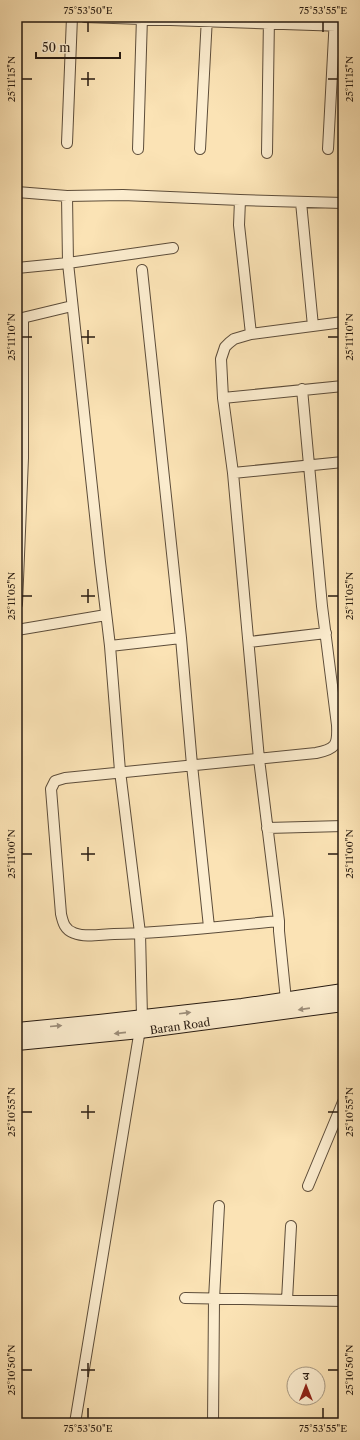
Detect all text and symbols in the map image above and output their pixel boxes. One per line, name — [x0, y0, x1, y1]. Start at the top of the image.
text: 75°53'50"E — [63, 4, 113, 17]
text: 75°53'55"E — [299, 4, 347, 17]
scale bar — [36, 34, 120, 60]
text: 50 m — [42, 40, 71, 55]
text: 25°11'15"N — [5, 56, 18, 102]
text: 25°11'15"N — [343, 56, 356, 102]
text: 25°11'10"N — [5, 313, 18, 361]
text: 25°11'10"N — [343, 313, 356, 361]
text: 25°11'05"N — [5, 572, 18, 620]
text: 25°11'05"N — [343, 572, 356, 620]
text: 25°11'00"N — [5, 829, 18, 879]
text: 25°11'00"N — [343, 829, 356, 879]
one-way arrow — [298, 1006, 311, 1013]
one-way arrow — [179, 1010, 191, 1016]
street label: Baran Road — [149, 1015, 211, 1037]
one-way arrow — [50, 1023, 62, 1029]
one-way arrow — [114, 1030, 126, 1037]
text: 25°10'55"N — [5, 1087, 18, 1137]
text: 25°10'55"N — [343, 1087, 356, 1137]
text: 25°10'50"N — [5, 1345, 18, 1395]
text: 25°10'50"N — [343, 1345, 356, 1395]
north arrow — [286, 1366, 326, 1406]
text: उ — [302, 1369, 310, 1383]
text: 75°53'50"E — [63, 1422, 113, 1435]
text: 75°53'55"E — [299, 1422, 347, 1435]

